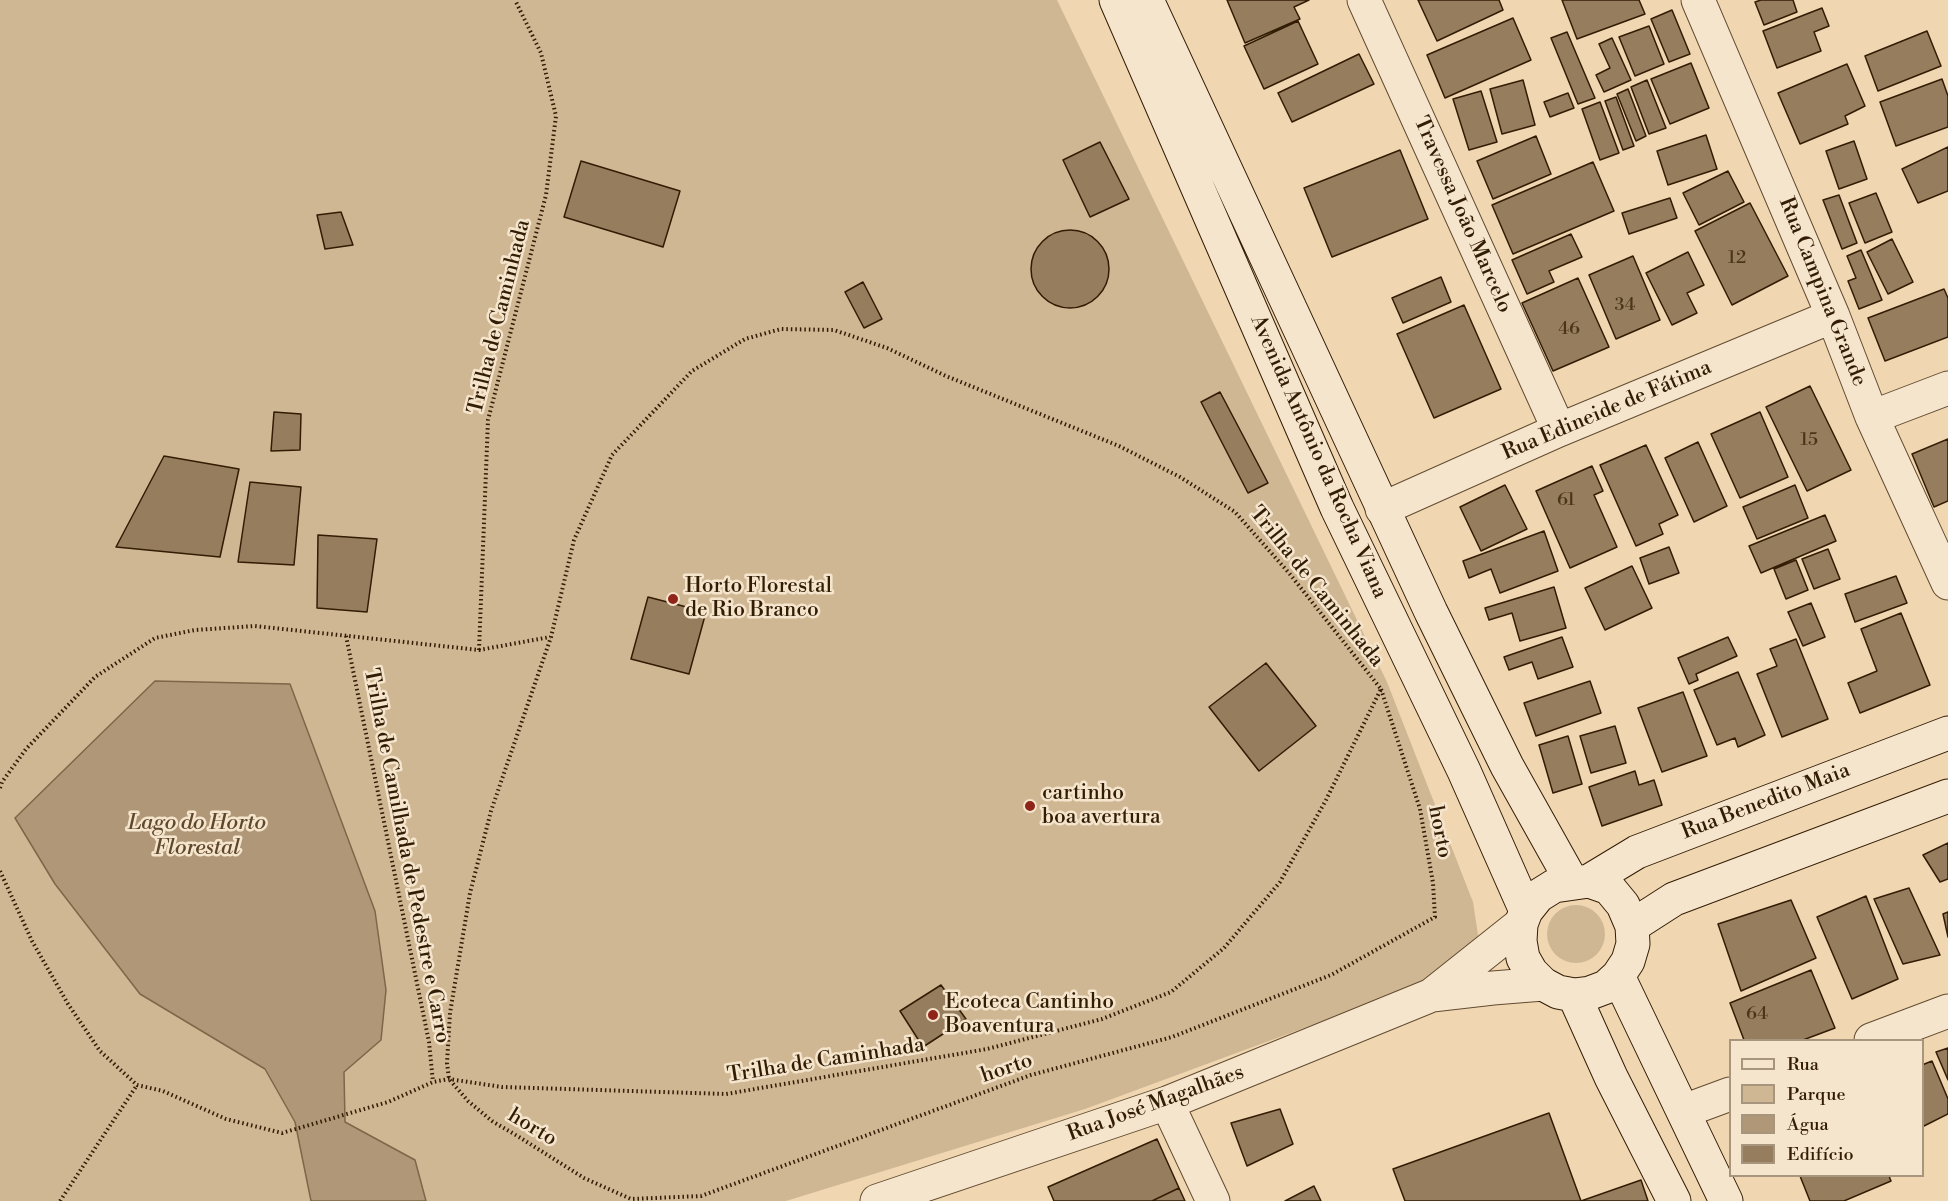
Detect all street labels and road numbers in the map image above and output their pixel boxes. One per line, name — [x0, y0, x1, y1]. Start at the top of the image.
street label: Travessa João Marcelo — [1407, 113, 1517, 317]
street label: Rua Campina Grande — [1773, 194, 1871, 390]
street label: Trilha de Caminhada — [464, 217, 536, 417]
street label: Avenida Antônio da Rocha Viana — [1244, 311, 1392, 603]
street label: Rua Edineide de Fátima — [1498, 355, 1716, 467]
street label: Trilha de Caminhada — [1243, 502, 1389, 672]
street label: Trilha de Camilhada de Pedestre e Carro — [357, 666, 455, 1046]
street label: Rua Benedito Maia — [1678, 758, 1854, 846]
street label: horto — [1422, 804, 1456, 860]
street label: Trilha de Caminhada — [726, 1033, 926, 1089]
street label: horto — [978, 1048, 1036, 1090]
street label: Rua José Magalhães — [1064, 1060, 1248, 1148]
street label: horto — [503, 1104, 561, 1152]

